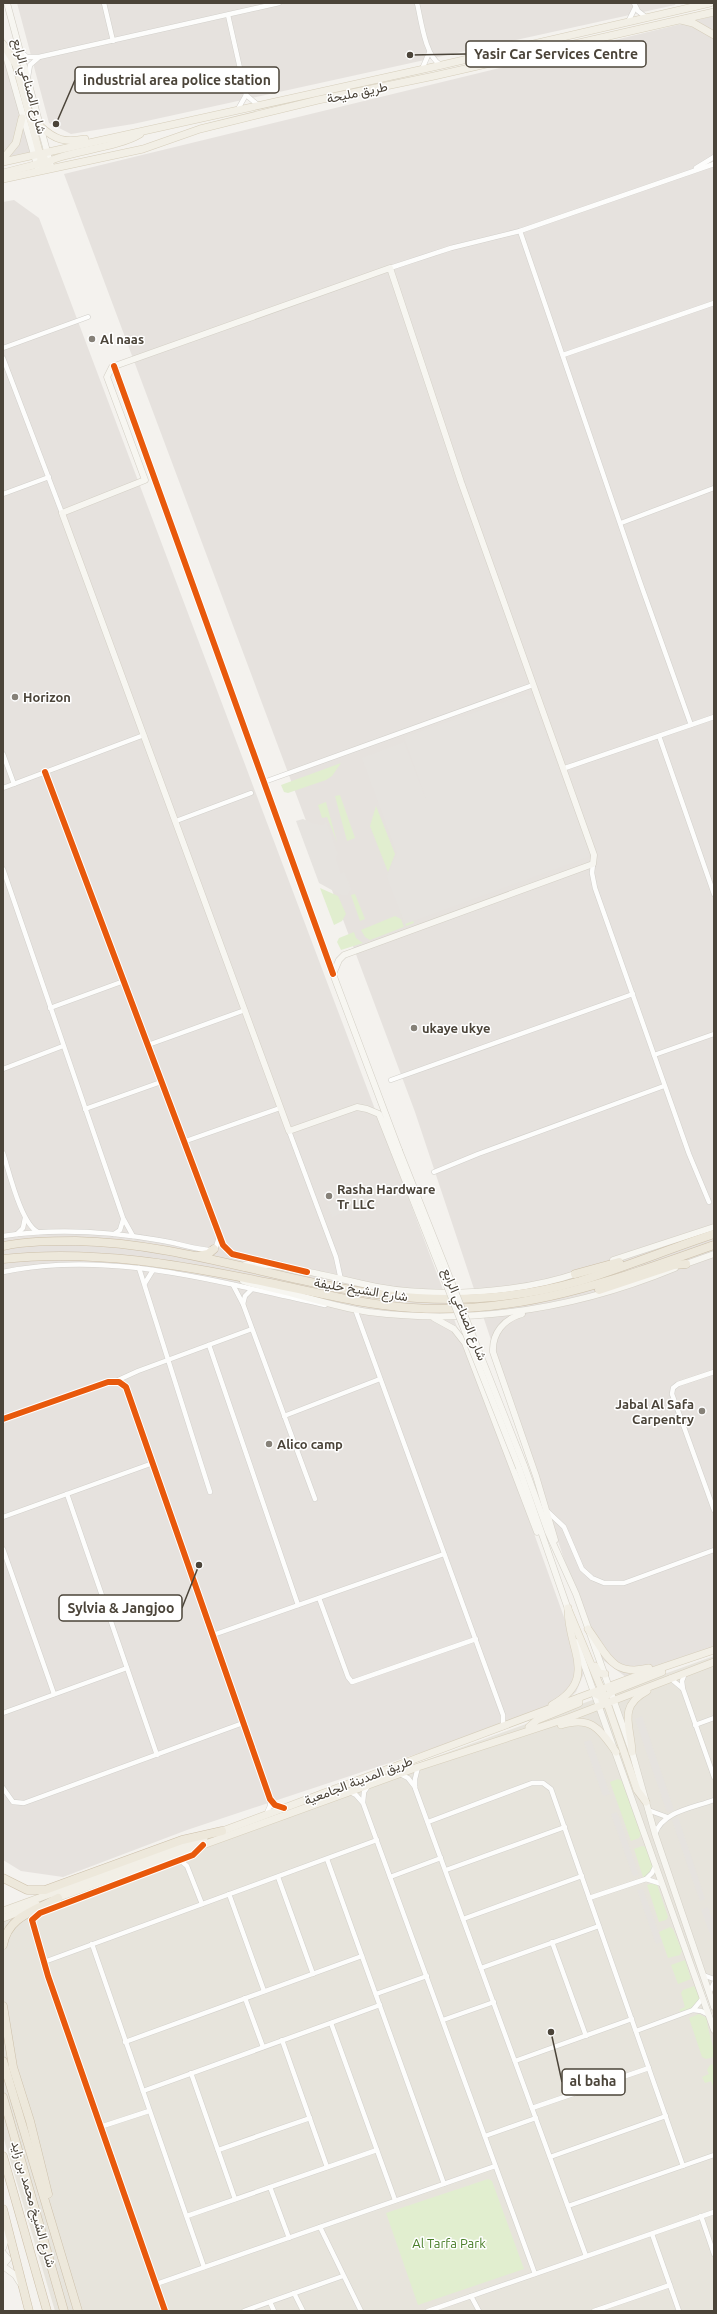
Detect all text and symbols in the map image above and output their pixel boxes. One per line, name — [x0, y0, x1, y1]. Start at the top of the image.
street label: شارع الصناعي الرابع — [7, 37, 50, 136]
callout: Yasir Car Services Centre — [466, 41, 646, 67]
text: Yasir Car Services Centre — [474, 46, 638, 62]
callout: industrial area police station — [75, 67, 279, 93]
text: industrial area police station — [83, 72, 271, 88]
street label: طريق مليحة — [325, 79, 389, 107]
place label: Al naas — [100, 332, 144, 346]
marker: Al naas — [87, 334, 97, 344]
place label: Horizon — [23, 690, 71, 704]
marker: Horizon — [10, 692, 20, 702]
place label: ukaye ukye — [422, 1021, 490, 1035]
marker: ukaye ukye — [409, 1023, 419, 1033]
place label: Rasha Hardware Tr LLC — [337, 1182, 436, 1211]
marker: Rasha Hardware Tr LLC — [324, 1191, 334, 1201]
street label: شارع الصناعي الرابع — [436, 1266, 490, 1364]
street label: شارع الشيخ خليفة — [313, 1275, 409, 1306]
place label: Jabal Al Safa Carpentry — [615, 1397, 694, 1426]
marker: Jabal Al Safa Carpentry — [697, 1406, 707, 1416]
place label: Alico camp — [277, 1437, 343, 1451]
marker: Alico camp — [264, 1439, 274, 1449]
callout: Sylvia & Jangjoo — [59, 1595, 182, 1621]
text: Sylvia & Jangjoo — [68, 1600, 174, 1616]
street label: طريق المدينة الجامعية — [302, 1753, 415, 1809]
callout: al baha — [562, 2069, 625, 2095]
text: al baha — [570, 2073, 616, 2089]
street label: شارع الشيخ محمد بن زايد — [6, 2139, 59, 2270]
park label: Al Tarfa Park — [412, 2236, 486, 2250]

